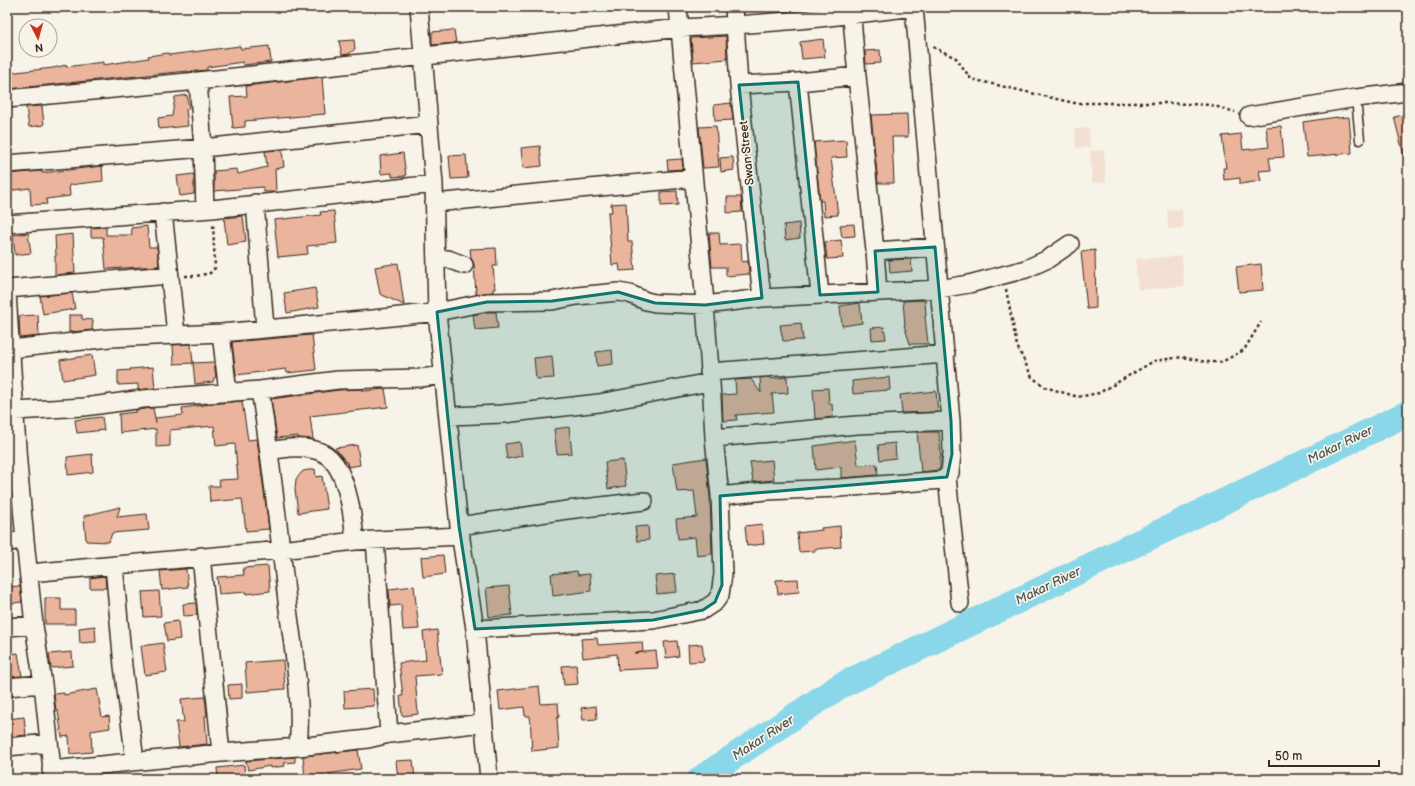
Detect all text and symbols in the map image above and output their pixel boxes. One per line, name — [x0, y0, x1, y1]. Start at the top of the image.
north arrow — [18, 18, 58, 58]
text: N — [34, 41, 44, 54]
street label: Swan Street — [736, 120, 758, 186]
water label: Makar River — [1305, 422, 1376, 468]
water label: Makar River — [1013, 563, 1084, 609]
water label: Makar River — [729, 711, 798, 764]
scale bar — [1269, 742, 1379, 768]
text: 50 m — [1275, 749, 1302, 764]

